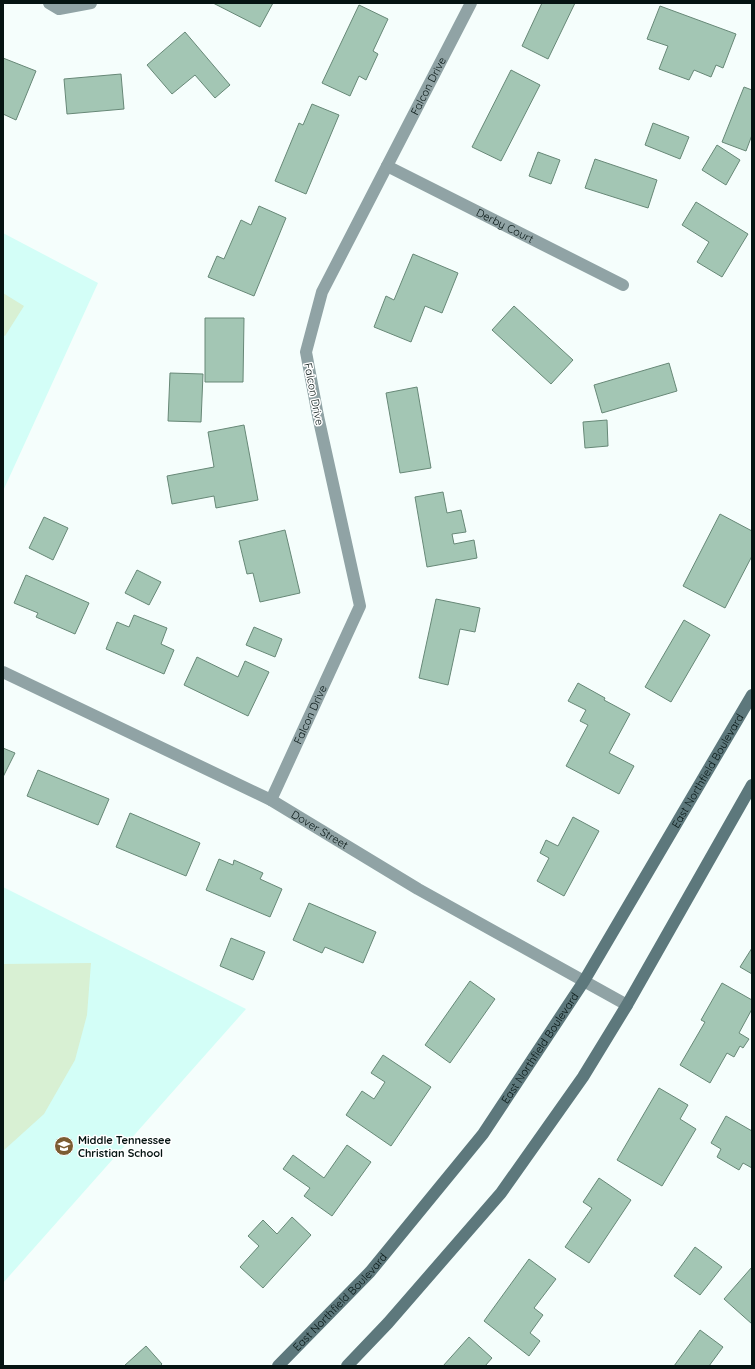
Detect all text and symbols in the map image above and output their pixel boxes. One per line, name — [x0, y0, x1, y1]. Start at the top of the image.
street label: Falcon Drive — [407, 55, 449, 117]
street label: Derby Court — [474, 205, 536, 246]
street label: Falcon Drive — [301, 362, 327, 426]
street label: Falcon Drive — [291, 683, 330, 746]
street label: East Northfield Boulevard — [668, 711, 746, 830]
street label: Dover Street — [289, 807, 351, 852]
street label: East Northfield Boulevard — [498, 990, 582, 1106]
place label: Middle Tennessee Christian School — [78, 1133, 172, 1160]
school or university icon: Middle Tennessee Christian School — [53, 1135, 75, 1157]
street label: East Northfield Boulevard — [290, 1250, 390, 1354]

